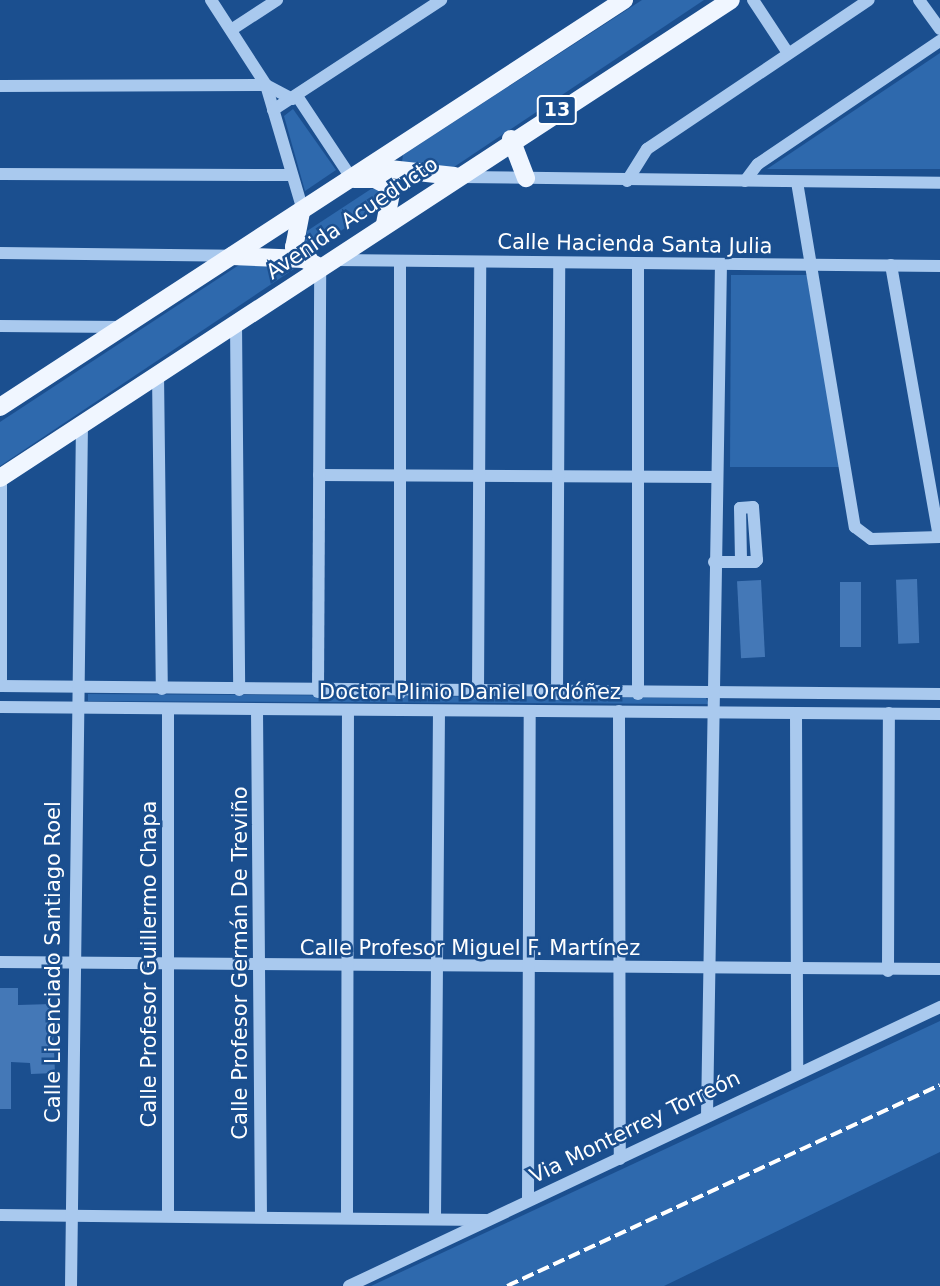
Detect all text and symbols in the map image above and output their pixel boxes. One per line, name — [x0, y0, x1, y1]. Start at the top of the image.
road number: 13 — [536, 94, 578, 125]
street label: Avenida Acueducto — [261, 151, 443, 285]
street label: Calle Hacienda Santa Julia — [497, 229, 773, 259]
street label: Doctor Plinio Daniel Ordóñez — [319, 679, 621, 705]
street label: Calle Profesor Germán De Treviño — [227, 786, 253, 1140]
street label: Calle Licenciado Santiago Roel — [40, 801, 66, 1123]
street label: Calle Profesor Guillermo Chapa — [136, 801, 162, 1127]
street label: Calle Profesor Miguel F. Martínez — [300, 935, 640, 961]
street label: Via Monterrey Torreón — [526, 1065, 744, 1189]

